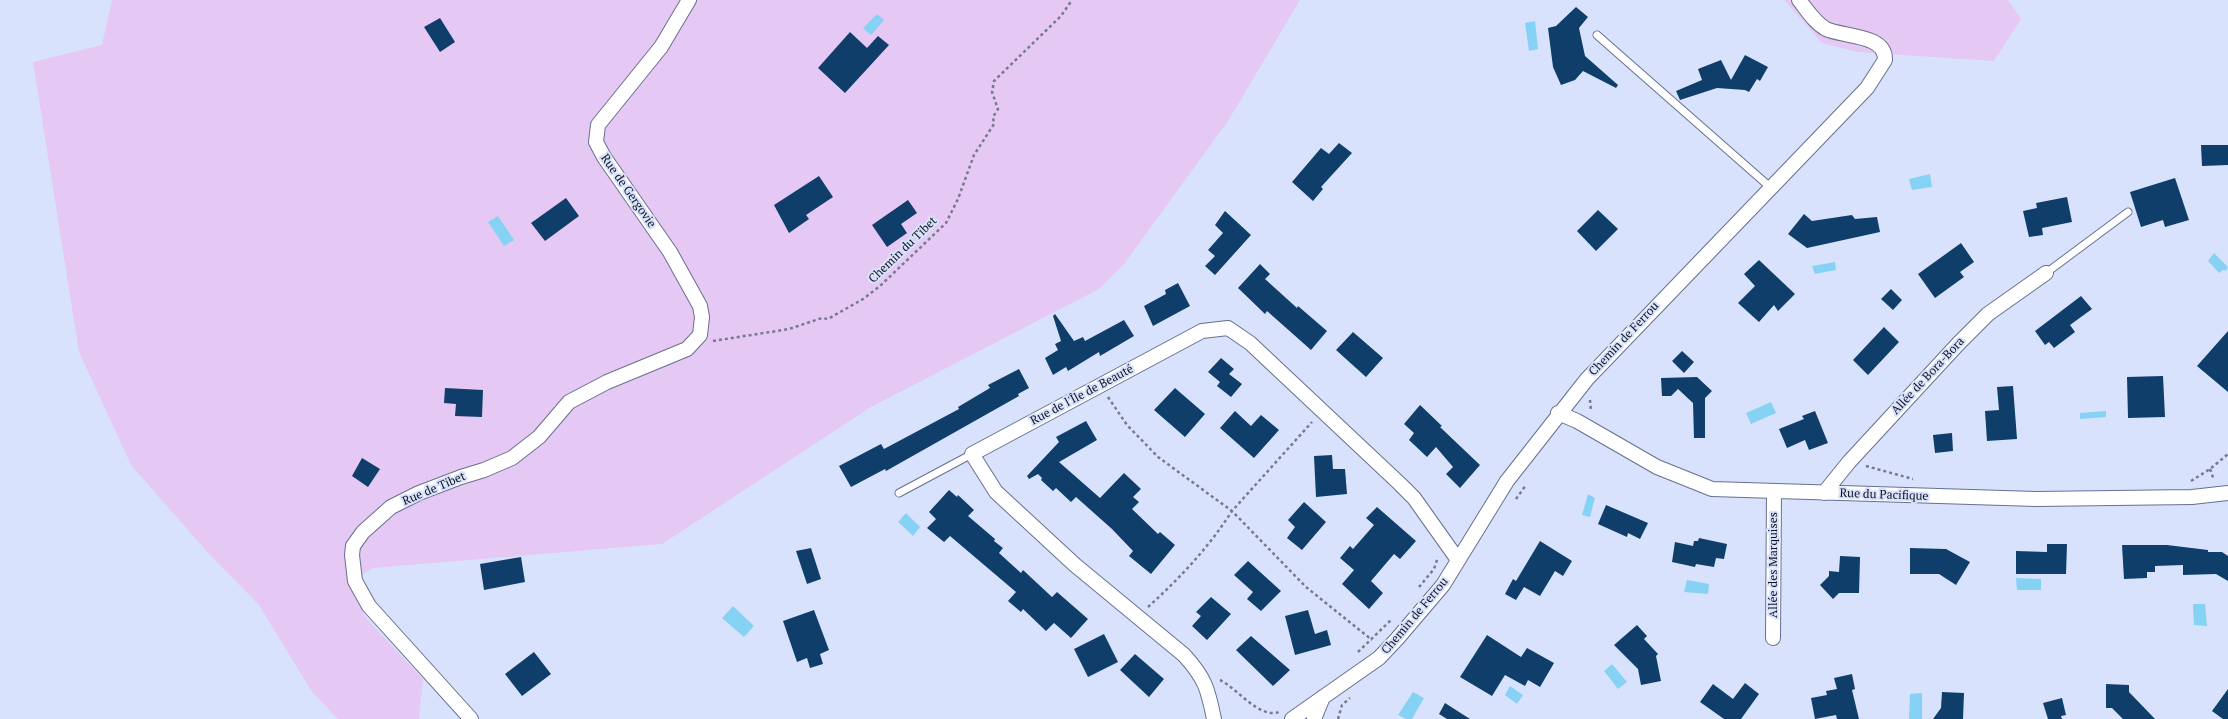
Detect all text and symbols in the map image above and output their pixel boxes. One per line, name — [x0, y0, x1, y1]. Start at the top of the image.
street label: Rue de Gergovie — [597, 151, 659, 231]
street label: Chemin du Tibet — [866, 214, 940, 286]
street label: Chemin de Ferrou — [1586, 299, 1662, 379]
street label: Allée de Bora-Bora — [1888, 334, 1968, 418]
street label: Rue de l'Île de Beauté — [1028, 362, 1136, 428]
street label: Rue de Tibet — [400, 469, 468, 509]
street label: Rue du Pacifique — [1839, 486, 1929, 504]
street label: Allée des Marquises — [1767, 512, 1781, 618]
street label: Chemin de Ferrou — [1379, 575, 1451, 657]

